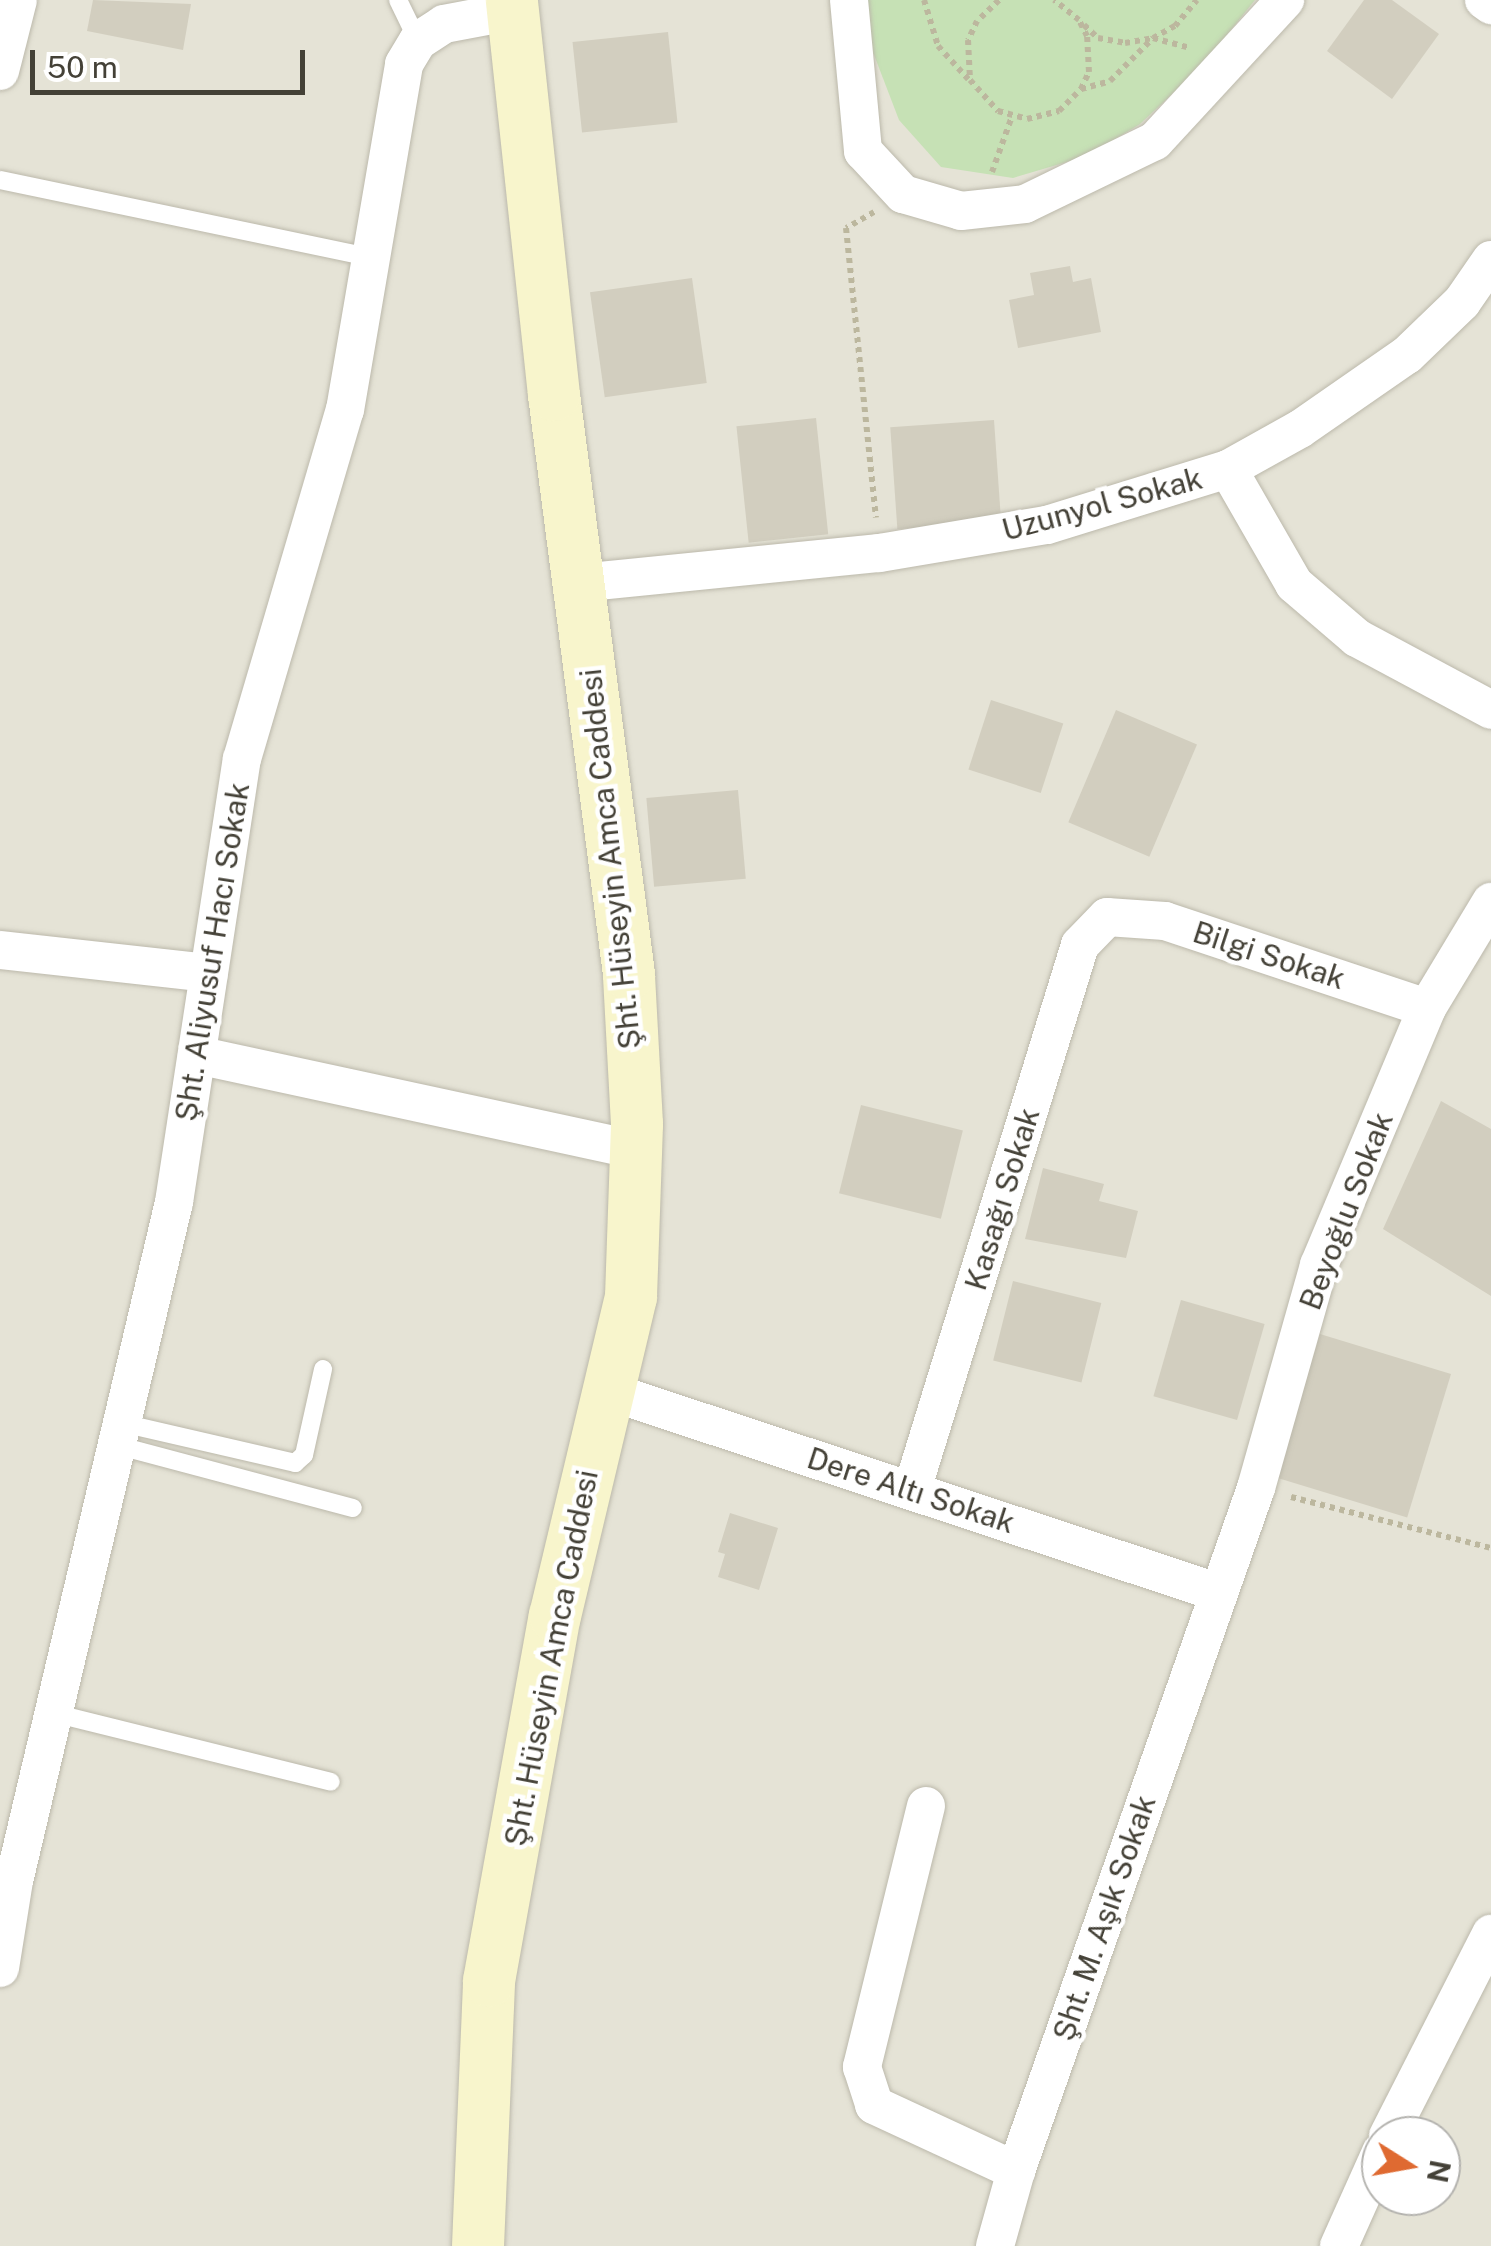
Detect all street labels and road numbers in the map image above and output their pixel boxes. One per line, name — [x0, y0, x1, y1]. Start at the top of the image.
street label: Uzunyol Sokak — [998, 460, 1206, 548]
street label: Şht. Hüseyin Amca Caddesi — [572, 667, 648, 1051]
street label: Şht. Aliyusuf Hacı Sokak — [167, 780, 257, 1124]
street label: Bilgi Sokak — [1189, 914, 1349, 996]
street label: Kasağı Sokak — [957, 1104, 1047, 1294]
street label: Beyoğlu Sokak — [1292, 1107, 1400, 1315]
street label: Dere Altı Sokak — [803, 1440, 1019, 1540]
street label: Şht. Hüseyin Amca Caddesi — [497, 1467, 605, 1849]
street label: Şht. M. Aşık Sokak — [1045, 1790, 1163, 2046]

